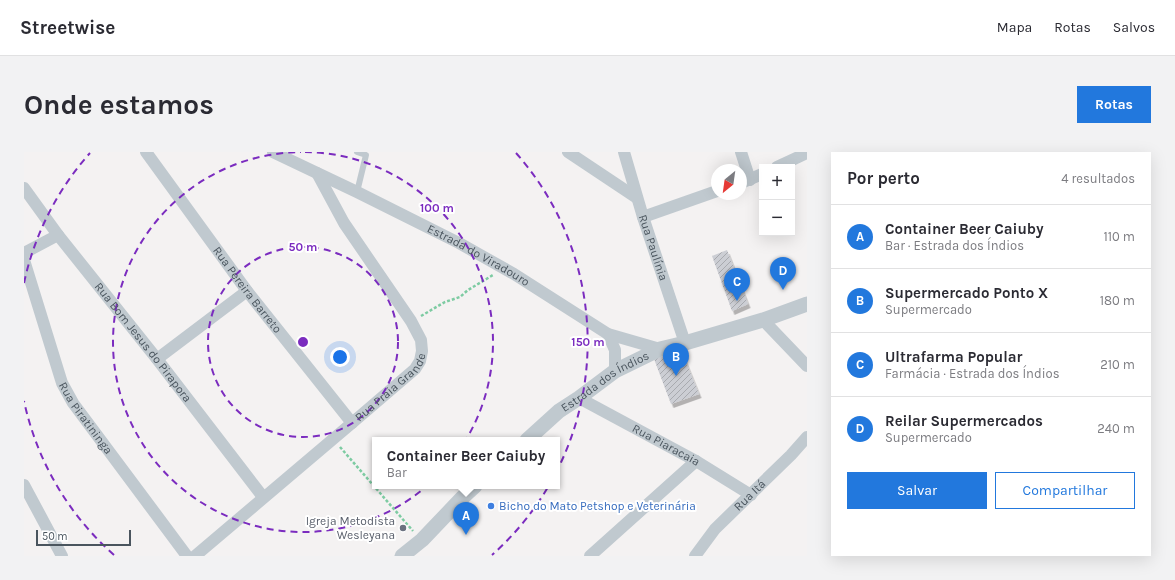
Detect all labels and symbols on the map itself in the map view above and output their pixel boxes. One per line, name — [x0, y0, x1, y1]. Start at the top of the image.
north arrow — [711, 164, 747, 200]
text: 100 m — [420, 201, 454, 215]
street label: Rua Paulínia — [636, 213, 671, 283]
street label: Estrada do Viradouro — [425, 221, 532, 289]
text: 50 m — [289, 240, 318, 254]
street label: Rua Pereira Barreto — [210, 244, 285, 336]
pin: D — [770, 257, 796, 290]
pin: C — [724, 268, 750, 301]
street label: Rua Bom Jesus do Pirapora — [92, 280, 195, 405]
centre of rings — [296, 335, 310, 349]
text: 150 m — [571, 335, 605, 349]
pin: B — [663, 343, 689, 376]
your location — [330, 347, 350, 367]
street label: Estrada dos Índios — [558, 348, 651, 415]
street label: Rua Praia Grande — [352, 352, 428, 424]
street label: Rua Piratininga — [56, 379, 116, 457]
street label: Rua Piaracaia — [630, 421, 703, 469]
street label: Rua Itá — [731, 477, 768, 514]
place label: Bicho do Mato Petshop e Veterinária — [499, 499, 696, 513]
marker: Bicho do Mato Petshop e Veterinária — [486, 501, 496, 511]
pin: A — [453, 502, 479, 535]
place label: Igreja Metodista Wesleyana — [306, 514, 395, 542]
marker: Igreja Metodista Wesleyana — [398, 523, 408, 533]
scale bar — [36, 528, 131, 547]

